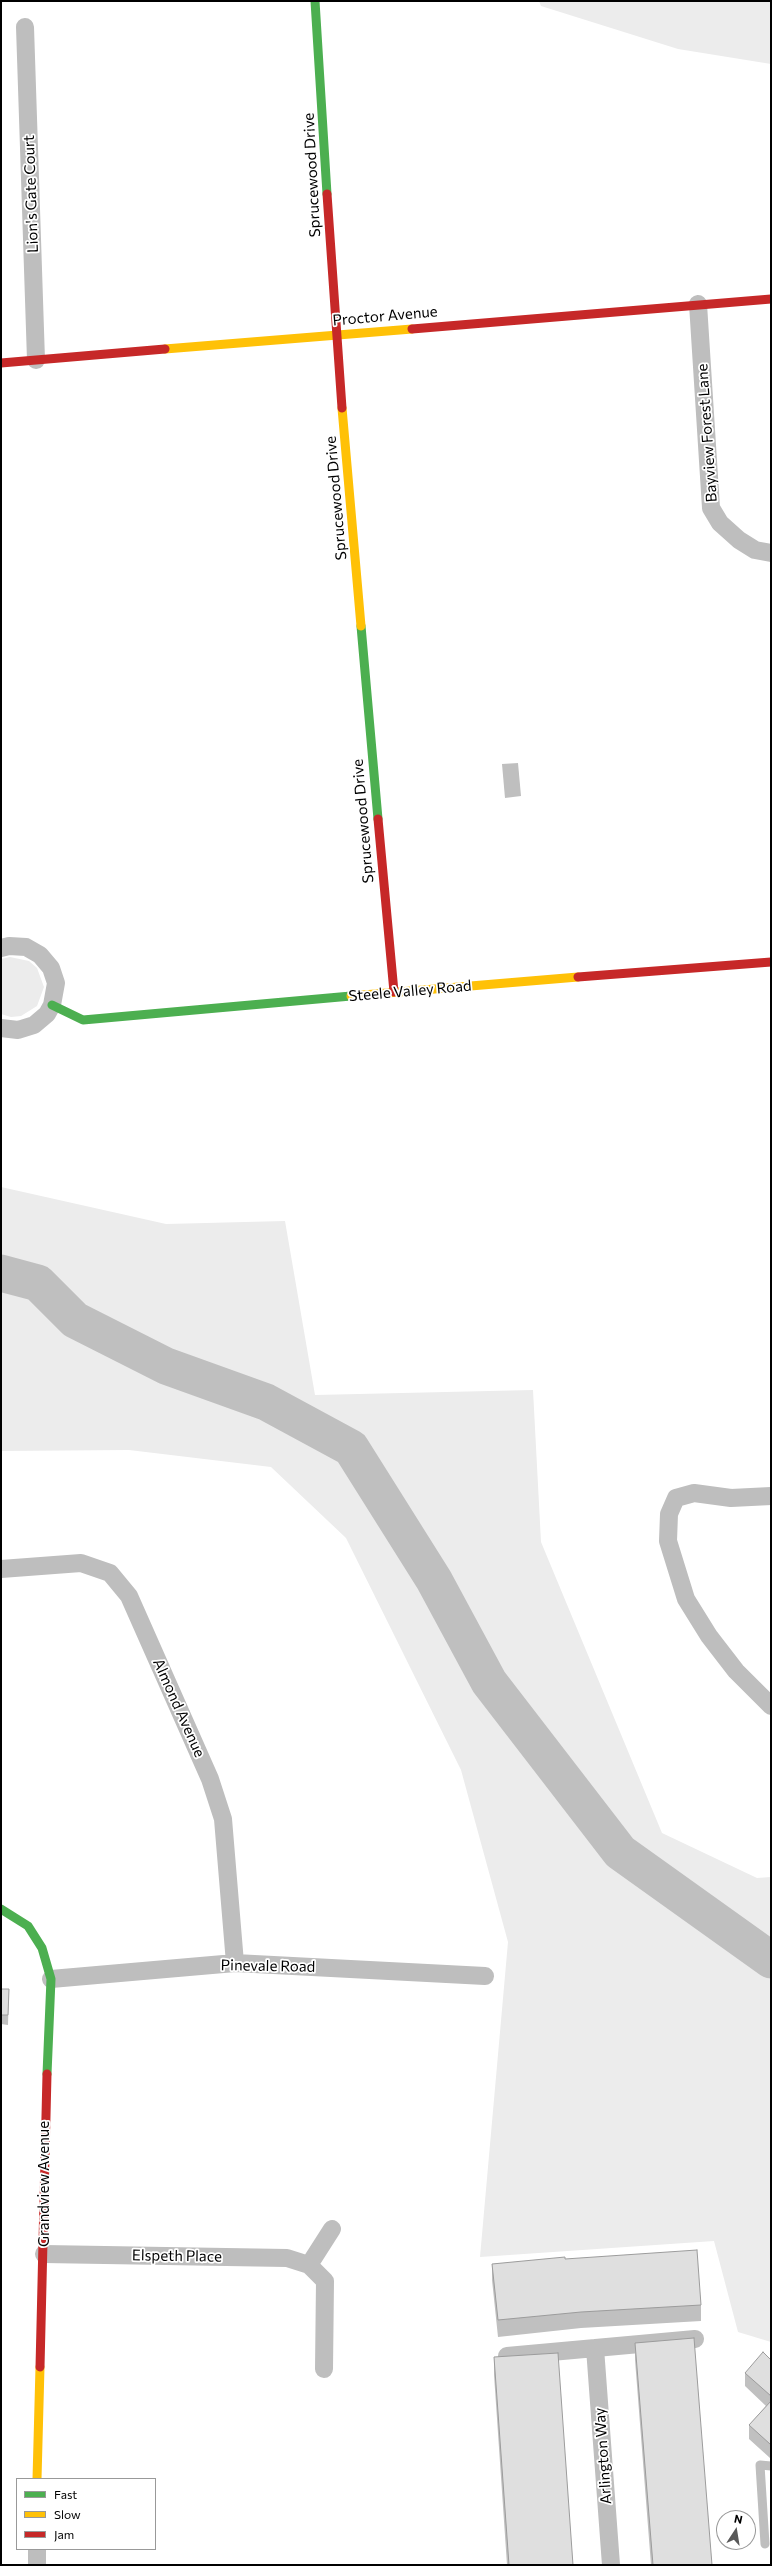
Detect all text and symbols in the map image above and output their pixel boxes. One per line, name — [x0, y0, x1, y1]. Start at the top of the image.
street label: Sprucewood Drive — [300, 112, 324, 238]
street label: Lion's Gate Court — [20, 135, 42, 253]
street label: Proctor Avenue — [332, 302, 438, 330]
street label: Bayview Forest Lane — [693, 363, 721, 503]
street label: Sprucewood Drive — [322, 435, 350, 561]
street label: Sprucewood Drive — [349, 758, 377, 884]
street label: Steele Valley Road — [348, 977, 472, 1005]
street label: Almond Avenue — [149, 1656, 209, 1760]
street label: Pinevale Road — [221, 1956, 315, 1976]
street label: Grandview Avenue — [35, 2121, 53, 2247]
street label: Elspeth Place — [132, 2246, 222, 2266]
street label: Arlington Way — [591, 2407, 615, 2505]
legend — [16, 2478, 156, 2550]
text: Fast — [54, 2487, 77, 2501]
text: Slow — [54, 2507, 81, 2521]
north arrow — [716, 2510, 756, 2550]
text: N — [733, 2512, 744, 2526]
text: Jam — [54, 2527, 74, 2541]

